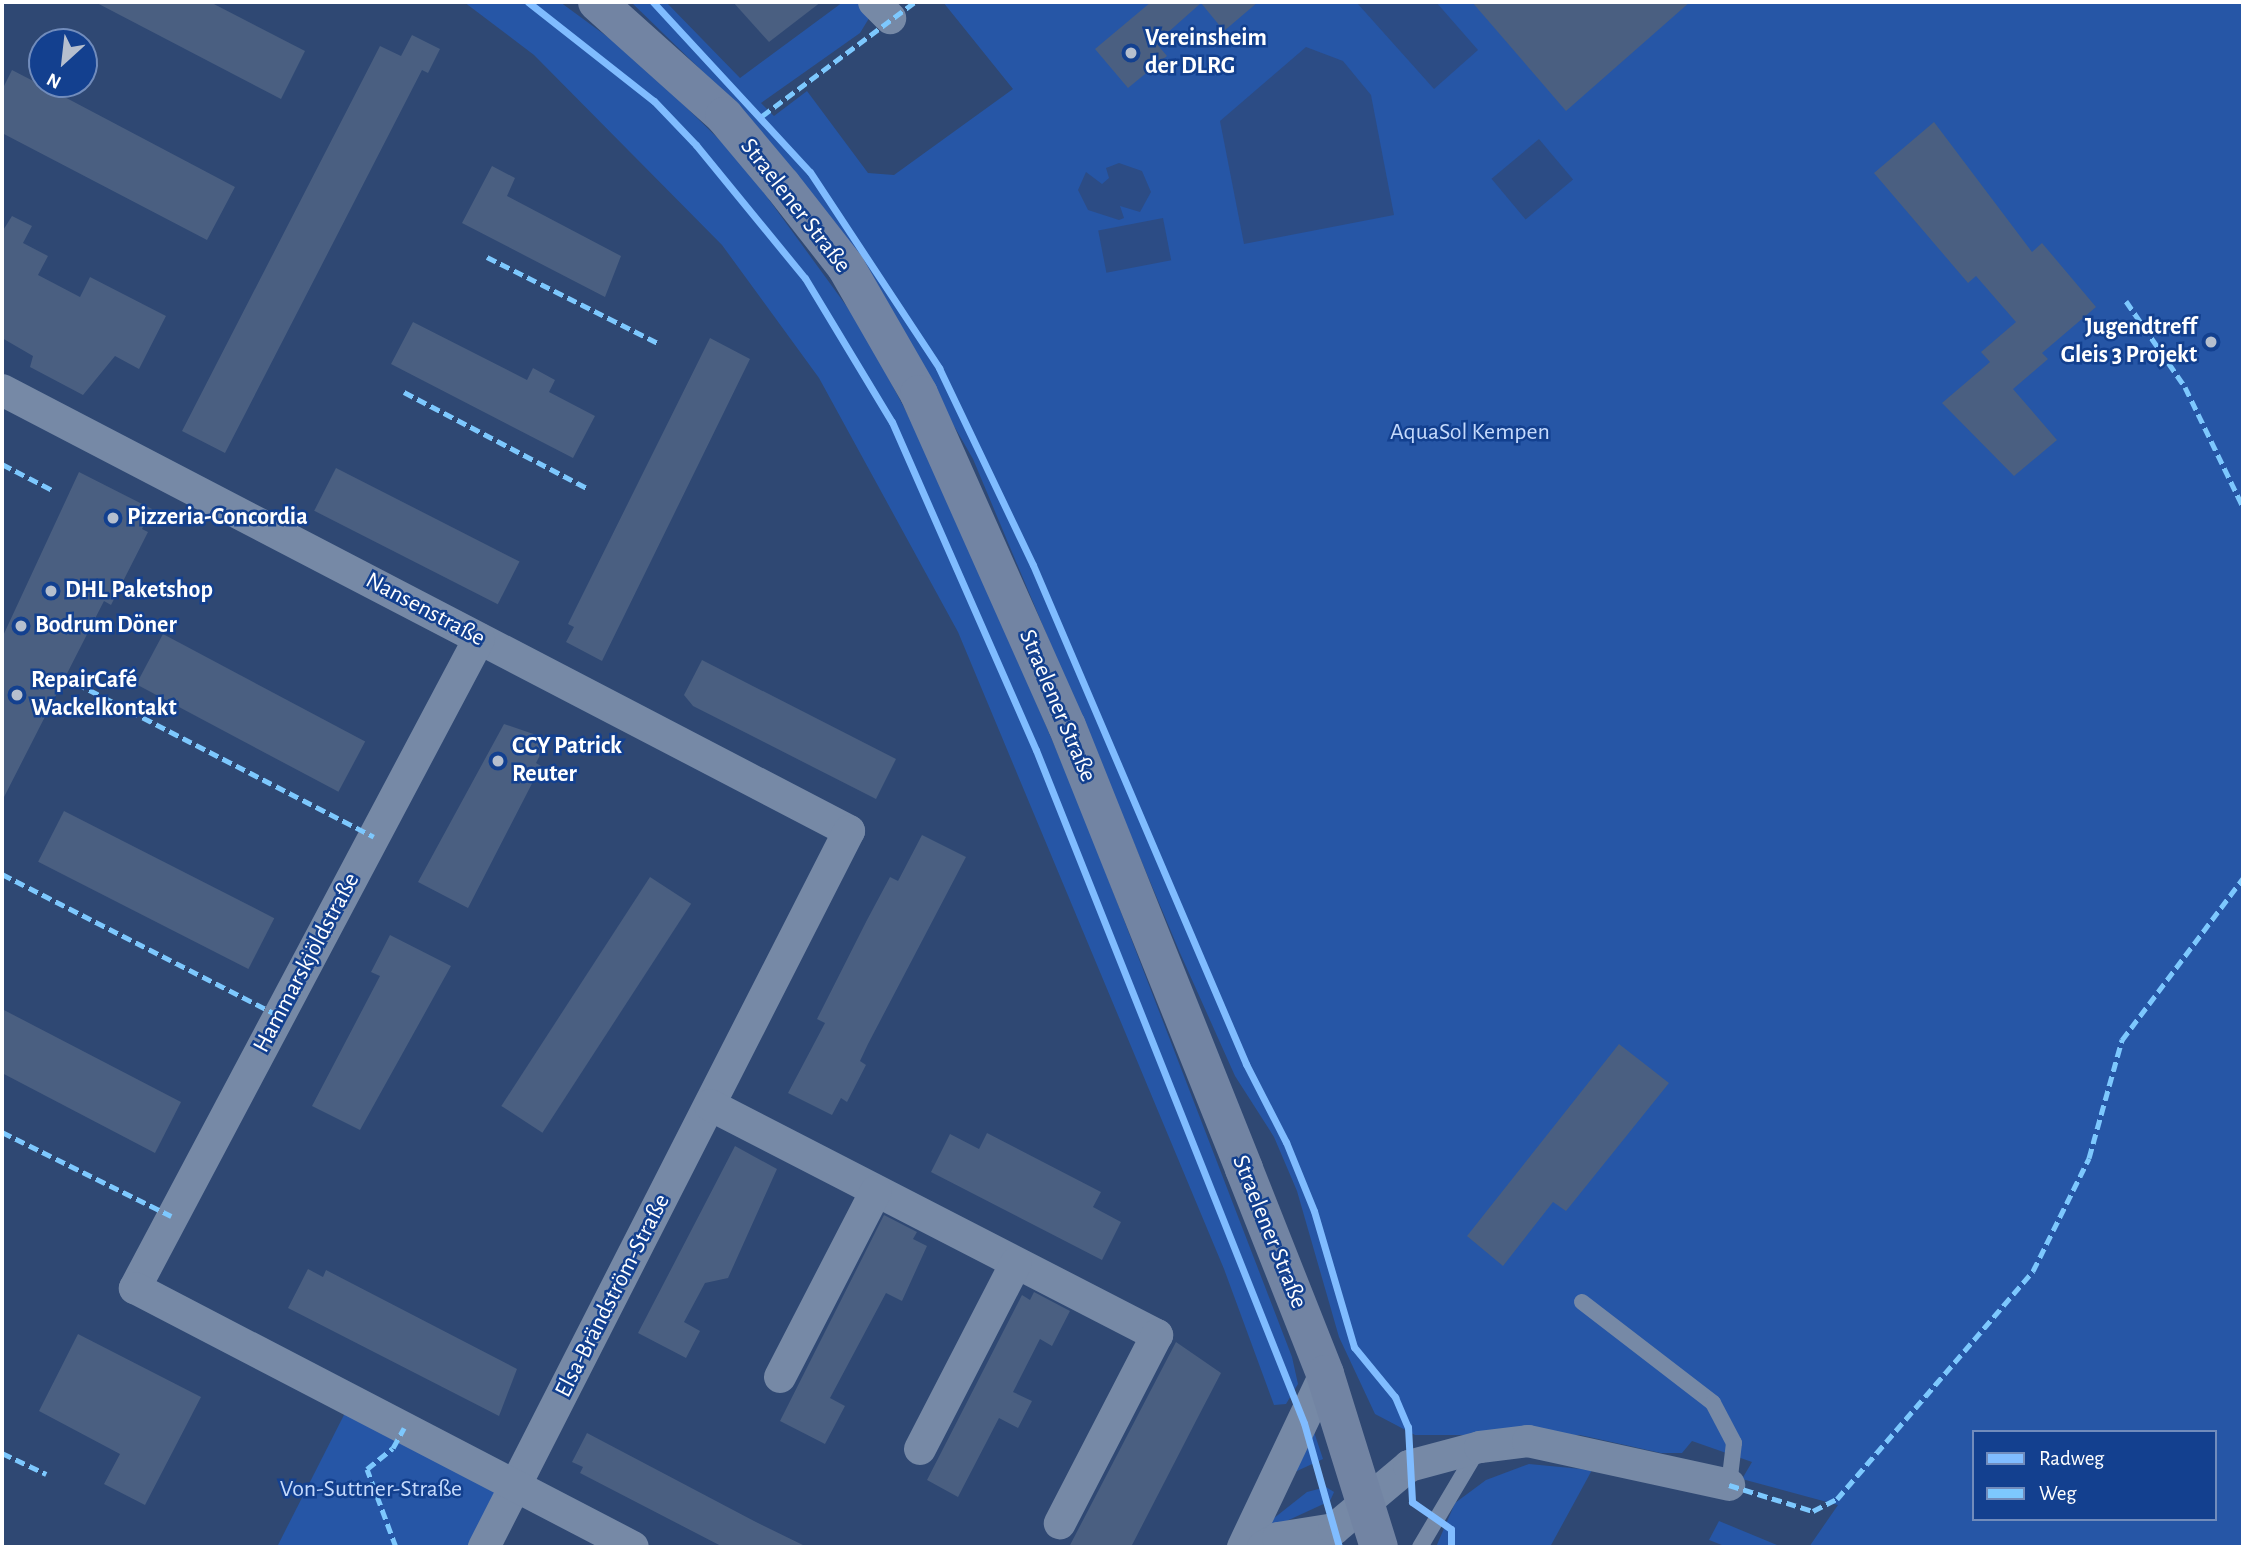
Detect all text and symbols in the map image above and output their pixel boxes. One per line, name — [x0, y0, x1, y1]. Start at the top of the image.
place label: Vereinsheim der DLRG — [1145, 25, 1267, 81]
north arrow — [28, 28, 98, 98]
marker: Vereinsheim der DLRG — [1123, 45, 1139, 61]
text: N — [44, 69, 64, 92]
street label: Straelener Straße — [734, 133, 856, 279]
place label: Jugendtreff Gleis 3 Projekt — [2061, 314, 2197, 370]
marker: Jugendtreff Gleis 3 Projekt — [2203, 334, 2219, 350]
park label: AquaSol Kempen — [1390, 419, 1550, 447]
place label: Pizzeria-Concordia — [127, 504, 308, 532]
marker: Pizzeria-Concordia — [105, 510, 121, 526]
street label: Nansenstraße — [360, 567, 490, 653]
place label: DHL Paketshop — [65, 577, 213, 605]
marker: DHL Paketshop — [43, 583, 59, 599]
place label: Bodrum Döner — [35, 612, 177, 640]
marker: Bodrum Döner — [13, 618, 29, 634]
street label: Straelener Straße — [1012, 625, 1102, 787]
place label: RepairCafé Wackelkontakt — [31, 667, 177, 723]
marker: RepairCafé Wackelkontakt — [9, 687, 25, 703]
place label: CCY Patrick Reuter — [512, 733, 622, 789]
marker: CCY Patrick Reuter — [490, 753, 506, 769]
street label: Hammarskjöldstraße — [247, 868, 367, 1058]
street label: Straelener Straße — [1225, 1151, 1313, 1313]
street label: Elsa-Brändström-Straße — [549, 1190, 677, 1402]
legend — [1972, 1430, 2217, 1521]
text: Radweg — [2039, 1448, 2104, 1469]
park label: Von-Suttner-Straße — [280, 1476, 462, 1504]
text: Weg — [2039, 1483, 2077, 1504]

